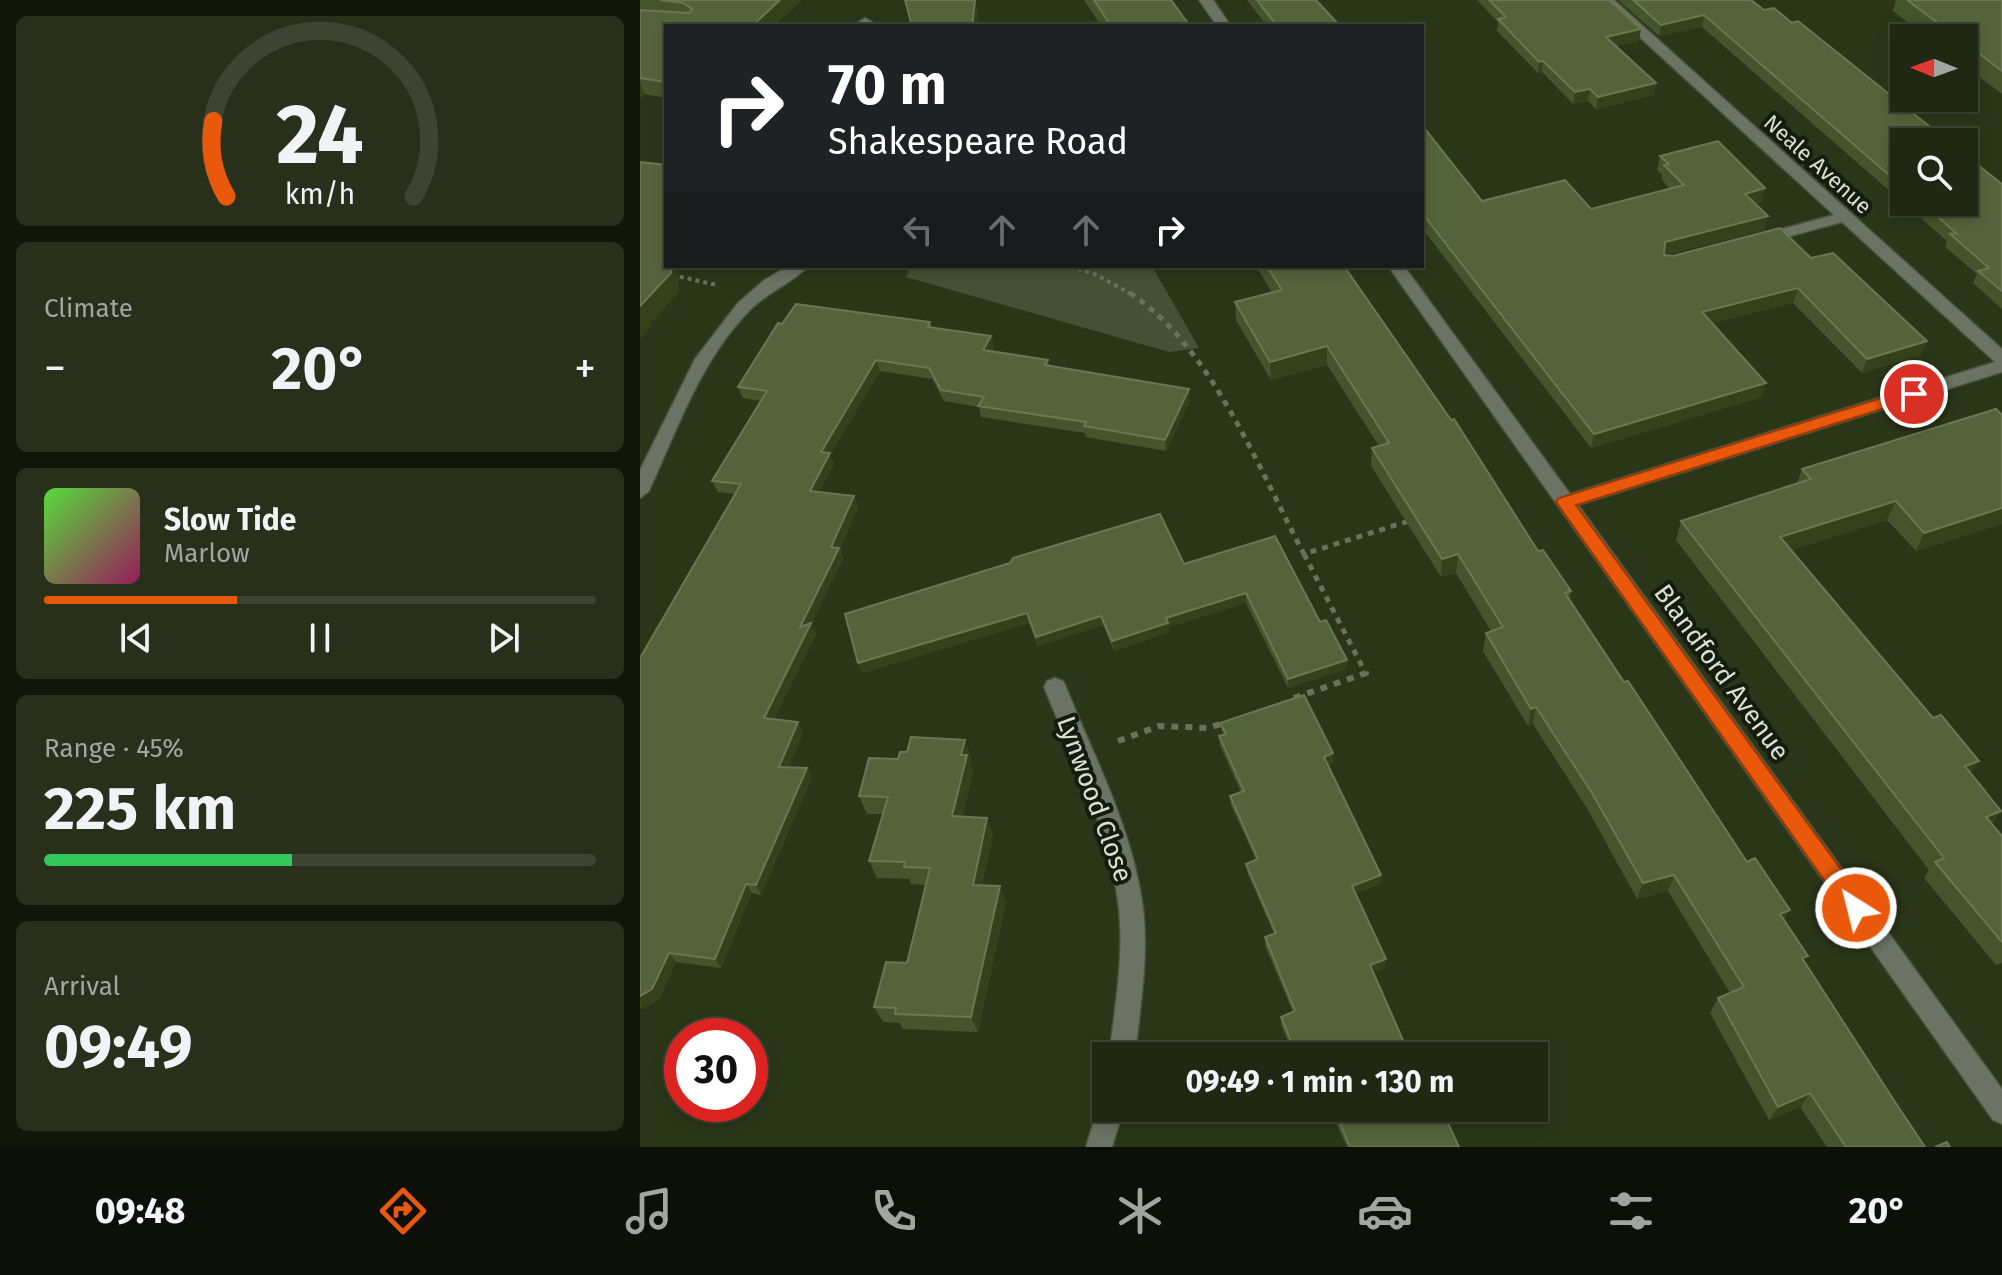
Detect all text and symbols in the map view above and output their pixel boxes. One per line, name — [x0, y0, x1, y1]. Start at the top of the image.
north arrow — [1890, 24, 1978, 112]
map controls — [1890, 24, 1978, 216]
text: 70 m — [828, 52, 947, 119]
icon: right — [696, 56, 800, 160]
text: 24 — [276, 85, 364, 185]
street label: Neale Avenue — [1758, 109, 1877, 220]
text: Shakespeare Road — [828, 120, 1128, 164]
button: search — [1890, 128, 1978, 216]
text: km/h — [285, 177, 355, 212]
icon: left — [896, 208, 940, 252]
icon: ahead — [980, 208, 1024, 252]
icon: ahead — [1064, 208, 1108, 252]
icon: right — [1148, 208, 1192, 252]
text: Climate — [44, 293, 133, 324]
text: 20° — [271, 333, 369, 405]
text: − — [44, 342, 66, 395]
text: + — [574, 342, 596, 395]
pin — [1880, 360, 1948, 428]
icon: arrive — [1892, 372, 1936, 416]
text: Slow Tide — [164, 502, 296, 538]
text: Marlow — [164, 538, 250, 569]
street label: Blandford Avenue — [1647, 578, 1796, 766]
icon: previous — [114, 616, 158, 660]
icon: pause — [298, 616, 342, 660]
icon: next — [482, 616, 526, 660]
street label: Lynwood Close — [1050, 712, 1139, 886]
text: Range · 45% — [44, 733, 184, 764]
text: 225 km — [44, 773, 236, 845]
position arrow — [1814, 866, 1898, 950]
text: Arrival — [44, 971, 120, 1002]
text: 09:49 — [44, 1011, 193, 1083]
speed limit sign: 30 — [664, 1018, 768, 1122]
text: 09:49 · 1 min · 130 m — [1186, 1064, 1454, 1100]
icon: directions — [375, 1183, 431, 1239]
icon: music — [621, 1183, 677, 1239]
icon: phone — [866, 1183, 922, 1239]
icon: climate — [1112, 1183, 1168, 1239]
icon: car — [1357, 1183, 1413, 1239]
icon: filters — [1603, 1183, 1659, 1239]
text: 09:48 — [95, 1189, 185, 1233]
text: 20° — [1849, 1189, 1907, 1233]

